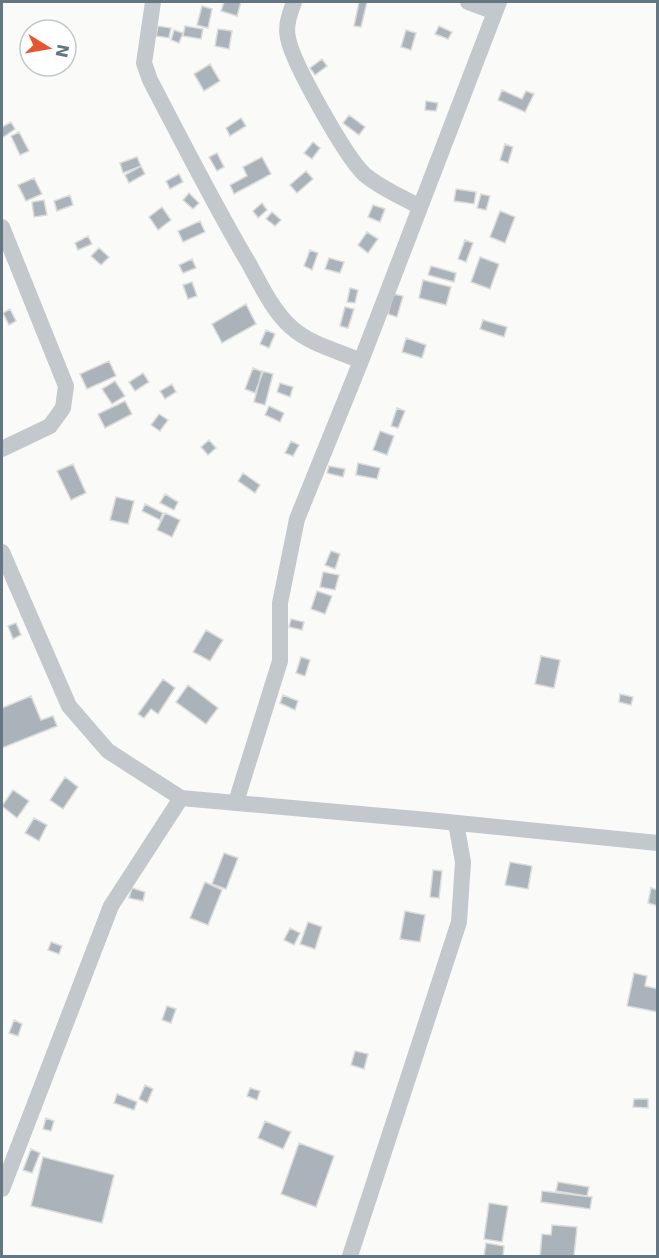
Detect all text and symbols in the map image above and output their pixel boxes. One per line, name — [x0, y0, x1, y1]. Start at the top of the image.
north arrow — [18, 18, 78, 78]
text: N — [52, 42, 73, 59]

